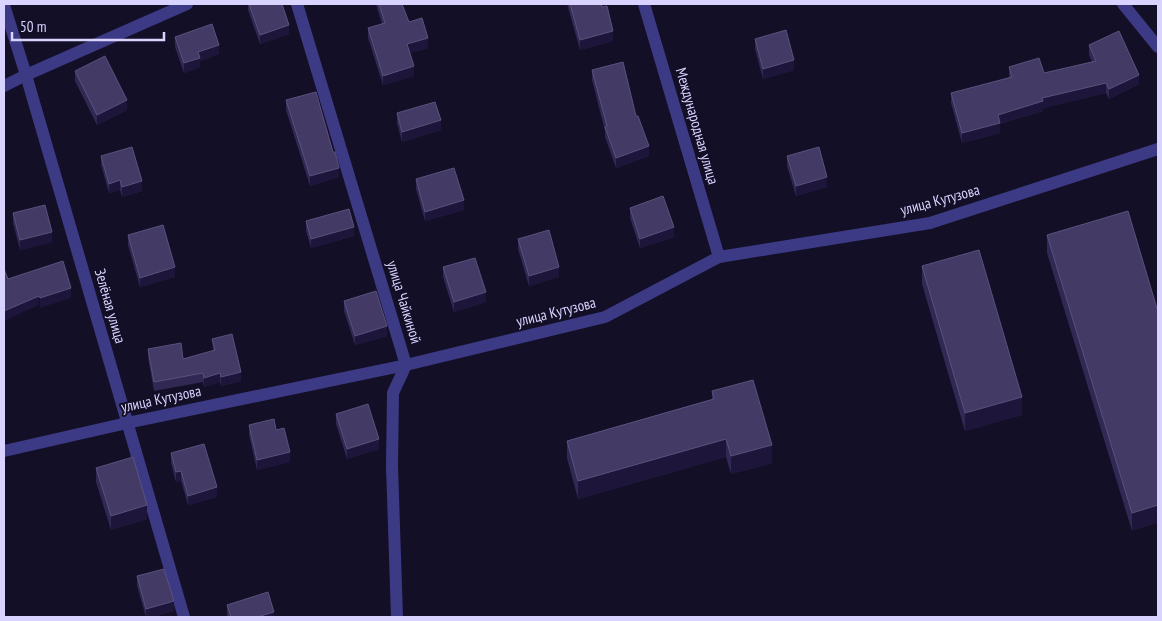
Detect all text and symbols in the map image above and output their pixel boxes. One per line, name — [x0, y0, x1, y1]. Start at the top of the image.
scale bar — [12, 10, 165, 42]
text: 50 m — [20, 17, 46, 36]
street label: Международная улица — [672, 65, 723, 186]
street label: улица Кутузова — [898, 180, 982, 219]
street label: улица Чайкиной — [383, 258, 426, 346]
street label: Зелёная улица — [91, 266, 130, 345]
street label: улица Кутузова — [514, 292, 598, 331]
street label: улица Кутузова — [119, 381, 203, 416]

